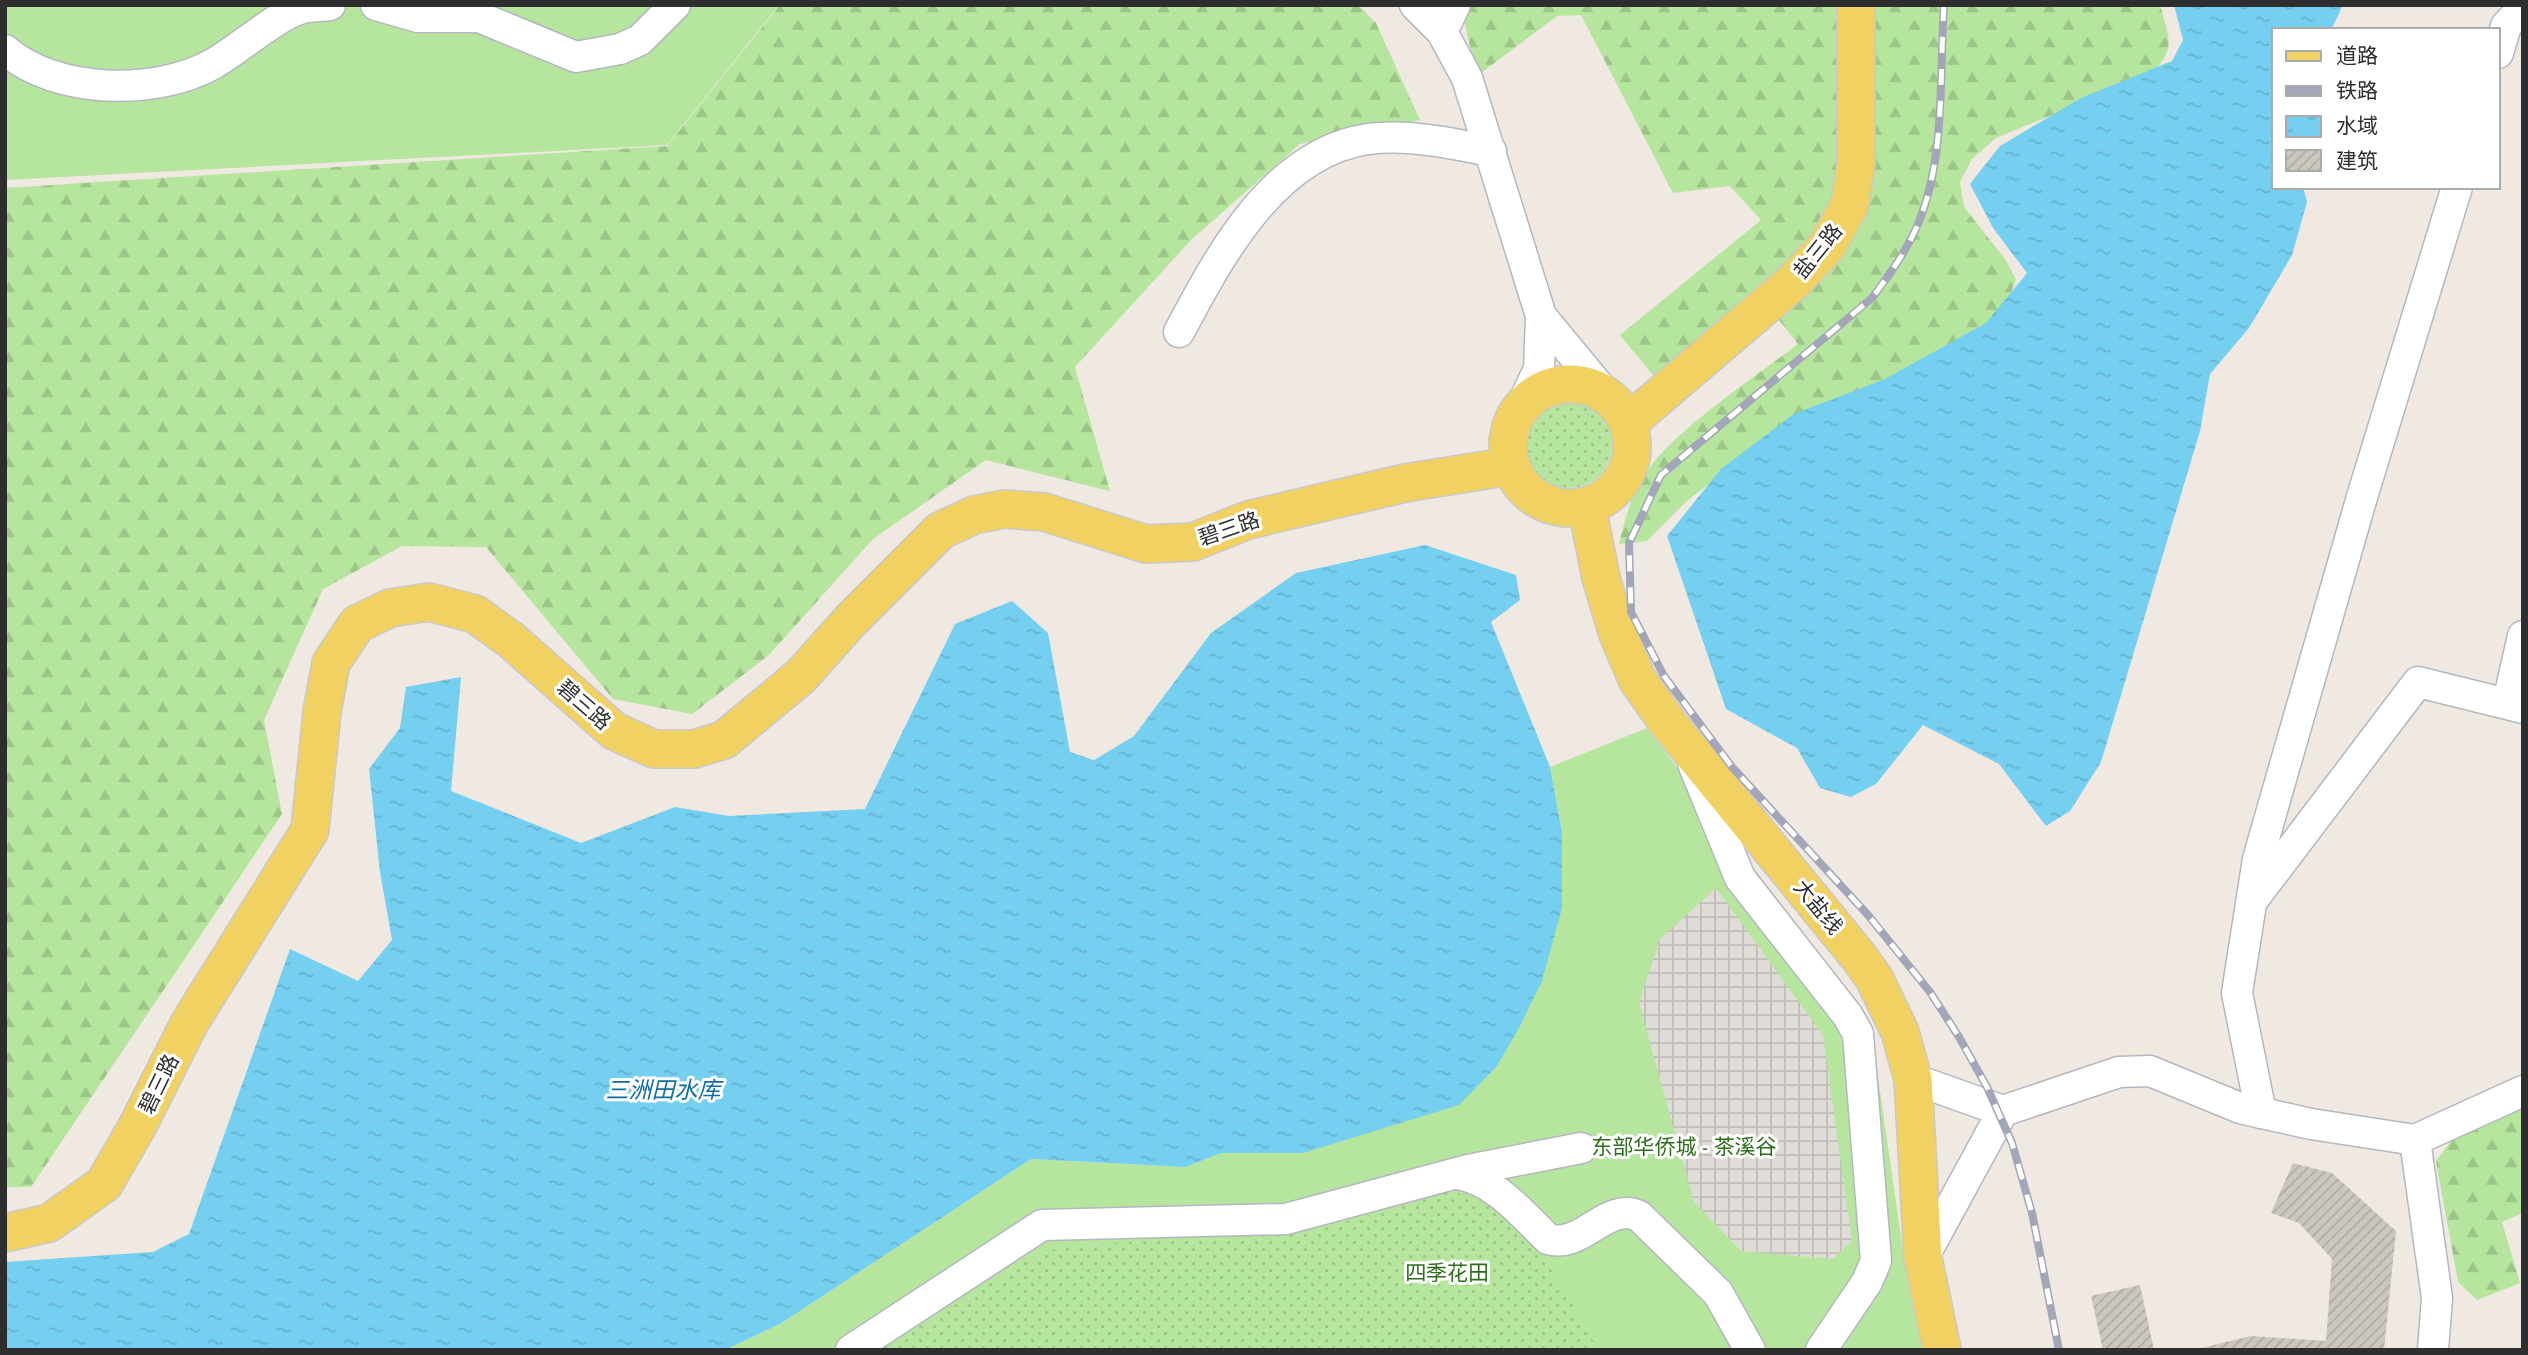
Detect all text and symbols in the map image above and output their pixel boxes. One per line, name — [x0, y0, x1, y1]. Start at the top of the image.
legend — [2272, 28, 2500, 189]
text: 道路 — [2336, 41, 2378, 71]
text: 铁路 — [2336, 76, 2378, 106]
text: 水域 — [2336, 111, 2378, 141]
text: 建筑 — [2336, 146, 2378, 176]
street label: 盐三路 — [1787, 217, 1849, 285]
street label: 碧三路 — [1194, 505, 1264, 553]
street label: 碧三路 — [550, 673, 618, 737]
street label: 大盐线 — [1787, 873, 1849, 941]
street label: 碧三路 — [132, 1049, 186, 1119]
water label: 三洲田水库 — [606, 1073, 725, 1107]
park label: 东部华侨城 - 茶溪谷 — [1591, 1132, 1777, 1162]
park label: 四季花田 — [1405, 1258, 1489, 1288]

